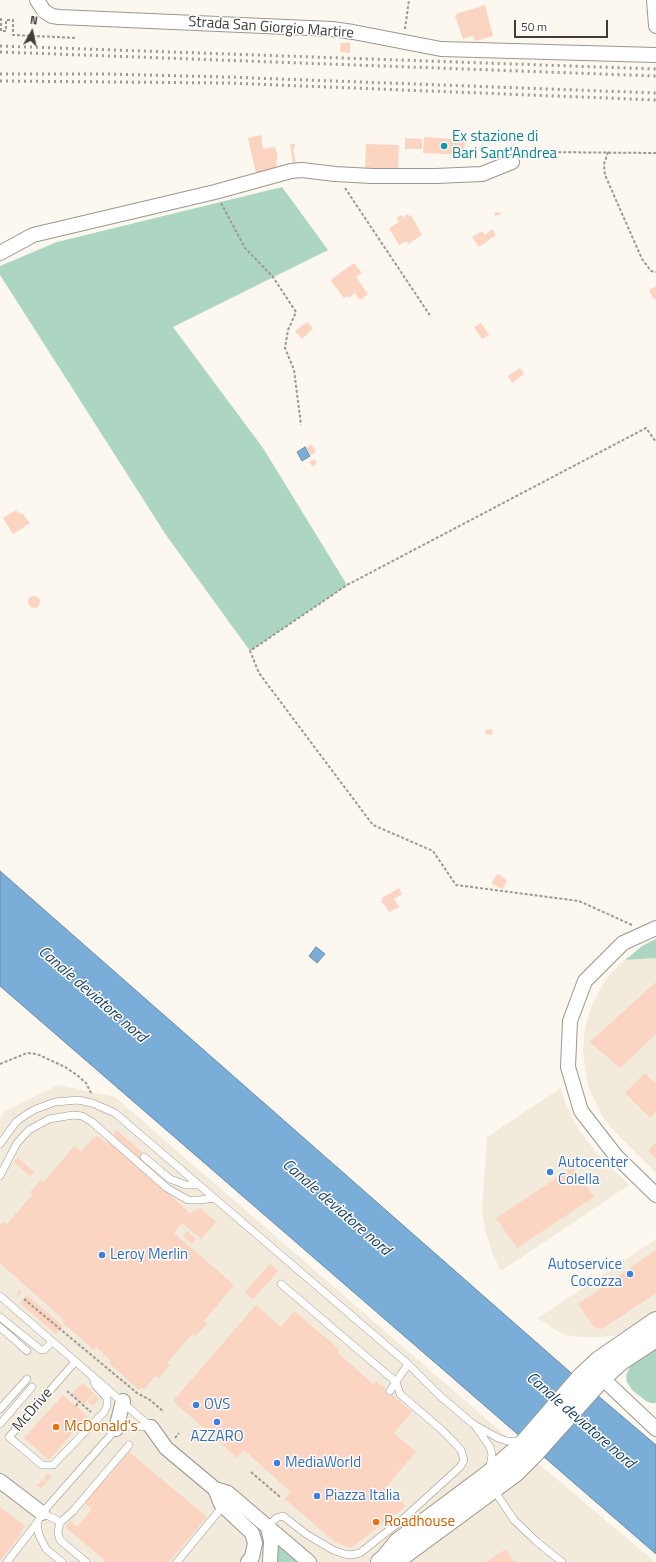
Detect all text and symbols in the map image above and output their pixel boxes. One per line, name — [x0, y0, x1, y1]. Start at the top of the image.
north arrow — [12, 12, 52, 52]
text: N — [29, 12, 39, 29]
scale bar — [516, 12, 610, 38]
street label: Strada San Giorgio Martire — [188, 13, 354, 43]
text: 50 m — [521, 17, 547, 36]
place label: Ex stazione di Bari Sant'Andrea — [452, 128, 557, 163]
marker: Ex stazione di Bari Sant'Andrea — [439, 141, 449, 151]
water label: Canale deviatore nord — [34, 943, 150, 1047]
place label: Autocenter Colella — [558, 1154, 628, 1189]
water label: Canale deviatore nord — [278, 1156, 394, 1260]
marker: Autocenter Colella — [545, 1167, 555, 1177]
place label: Leroy Merlin — [110, 1246, 188, 1264]
marker: Leroy Merlin — [97, 1250, 107, 1260]
place label: Autoservice Cocozza — [548, 1256, 622, 1291]
marker: Autoservice Cocozza — [625, 1269, 635, 1279]
water label: Canale deviatore nord — [522, 1369, 638, 1473]
street label: McDrive — [9, 1385, 57, 1435]
place label: OVS — [204, 1396, 230, 1414]
marker: OVS — [191, 1400, 201, 1410]
marker: AZZARO — [212, 1417, 222, 1427]
place label: McDonald's — [64, 1418, 138, 1436]
marker: McDonald's — [51, 1422, 61, 1432]
place label: AZZARO — [190, 1428, 244, 1446]
place label: MediaWorld — [285, 1454, 361, 1472]
marker: MediaWorld — [272, 1458, 282, 1468]
place label: Piazza Italia — [325, 1487, 400, 1505]
marker: Piazza Italia — [312, 1491, 322, 1501]
place label: Roadhouse — [384, 1513, 455, 1531]
marker: Roadhouse — [371, 1517, 381, 1527]

